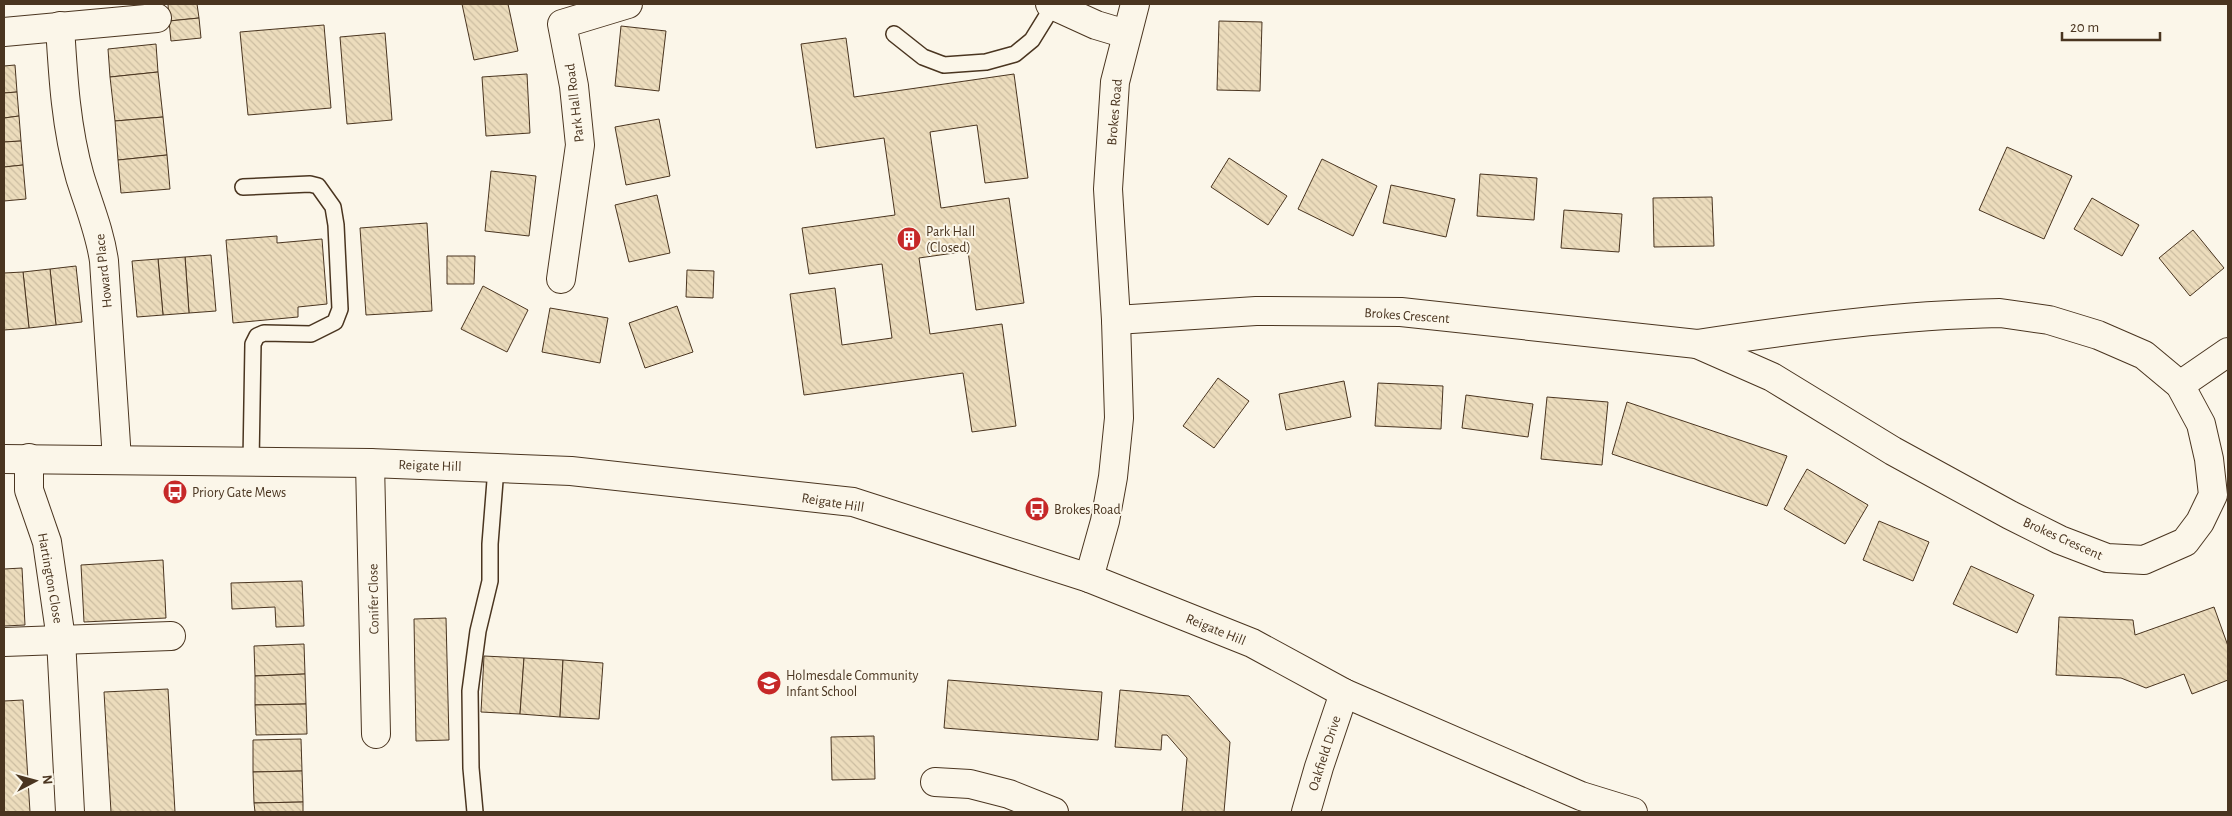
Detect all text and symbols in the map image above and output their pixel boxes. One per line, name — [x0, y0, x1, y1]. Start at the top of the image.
scale bar — [2062, 10, 2160, 42]
text: 20 m — [2070, 20, 2099, 35]
street label: Park Hall Road — [563, 63, 587, 143]
street label: Brokes Road — [1105, 78, 1125, 146]
place label: Park Hall (Closed) — [926, 225, 975, 255]
building icon: Park Hall (Closed) — [896, 226, 922, 252]
street label: Howard Place — [93, 233, 115, 309]
street label: Brokes Crescent — [1364, 306, 1451, 326]
street label: Reigate Hill — [398, 458, 462, 474]
bus stop icon: Priory Gate Mews — [162, 479, 188, 505]
place label: Priory Gate Mews — [192, 486, 286, 500]
street label: Reigate Hill — [801, 491, 865, 515]
bus stop icon: Brokes Road — [1024, 496, 1050, 522]
place label: Brokes Road — [1054, 503, 1121, 517]
street label: Brokes Crescent — [2021, 515, 2105, 563]
street label: Hartington Close — [35, 532, 65, 625]
street label: Conifer Close — [366, 563, 382, 635]
street label: Reigate Hill — [1184, 612, 1248, 648]
place label: Holmesdale Community Infant School — [786, 669, 918, 699]
school or university icon: Holmesdale Community Infant School — [756, 670, 782, 696]
street label: Oakfield Drive — [1306, 714, 1344, 793]
north arrow — [10, 756, 60, 806]
text: N — [39, 774, 54, 785]

